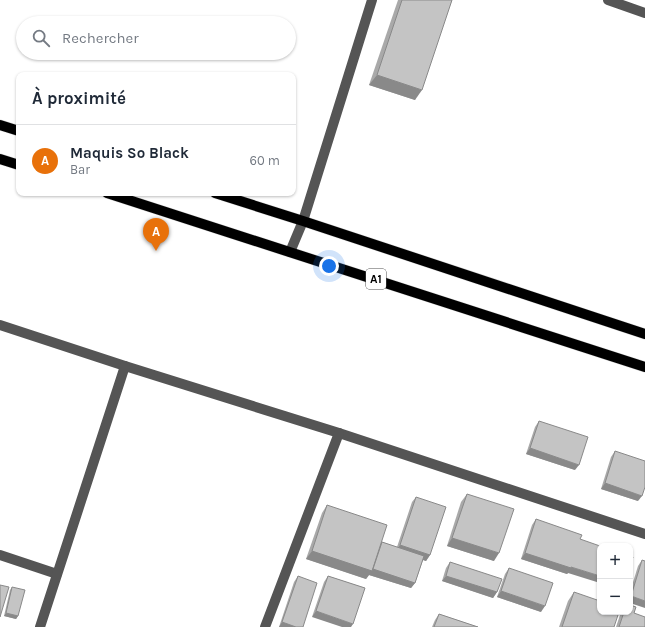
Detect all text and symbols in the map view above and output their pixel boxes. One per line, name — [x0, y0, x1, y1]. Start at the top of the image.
search box — [16, 16, 296, 60]
icon: search — [30, 27, 52, 49]
text: Rechercher — [62, 29, 139, 47]
text: À proximité — [32, 88, 126, 108]
text: Maquis So Black — [70, 144, 189, 162]
text: A — [41, 153, 49, 168]
text: 60 m — [250, 153, 280, 168]
text: Bar — [70, 162, 90, 177]
pin: A — [143, 218, 169, 251]
your location — [319, 256, 339, 276]
road number: A1 — [366, 269, 386, 289]
map controls — [597, 543, 633, 615]
button: + — [597, 543, 633, 579]
button: − — [597, 579, 633, 615]

